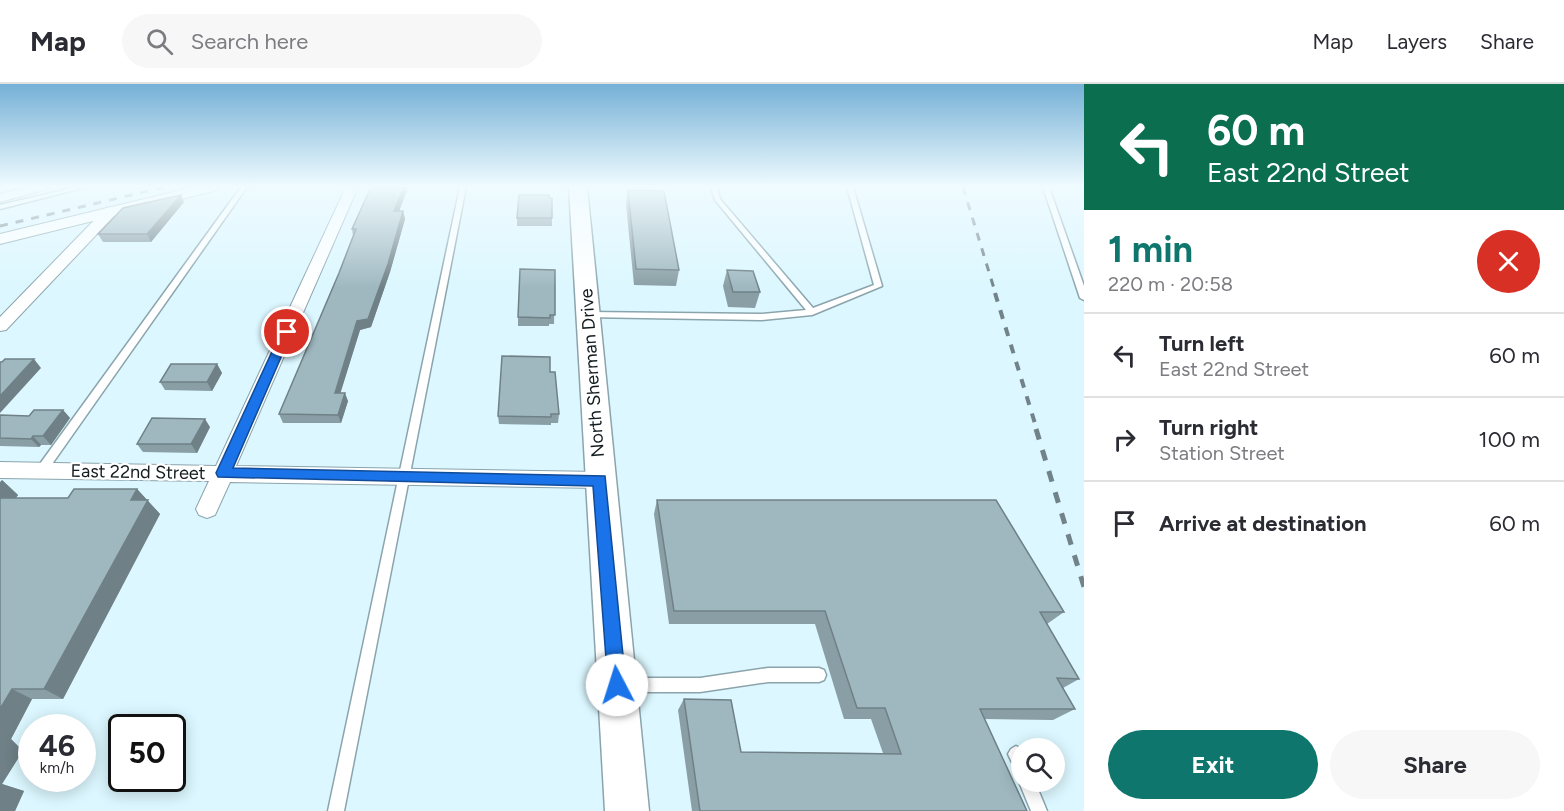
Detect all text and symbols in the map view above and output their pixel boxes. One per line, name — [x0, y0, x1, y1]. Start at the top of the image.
search box — [122, 14, 542, 68]
text: Map — [30, 24, 86, 58]
icon: search — [143, 25, 176, 58]
text: Search here — [191, 28, 308, 55]
text: Map — [1313, 29, 1353, 54]
text: Layers — [1386, 29, 1447, 54]
text: Share — [1480, 29, 1534, 54]
text: 60 m — [1207, 105, 1305, 156]
icon: left — [1108, 108, 1186, 186]
text: East 22nd Street — [1207, 156, 1410, 189]
text: 1 min — [1108, 228, 1193, 271]
button: close — [1477, 230, 1540, 293]
text: 220 m · 20:58 — [1108, 272, 1233, 296]
street label: North Sherman Drive — [575, 288, 609, 458]
pin — [261, 306, 312, 357]
icon: arrive — [270, 315, 303, 348]
text: Turn left — [1159, 330, 1245, 357]
icon: left — [1108, 339, 1141, 372]
text: 60 m — [1489, 342, 1540, 369]
text: East 22nd Street — [1159, 357, 1309, 381]
text: Turn right — [1159, 414, 1258, 441]
icon: right — [1108, 423, 1141, 456]
text: 100 m — [1479, 426, 1540, 453]
text: Station Street — [1159, 441, 1285, 465]
street label: East 22nd Street — [70, 460, 206, 484]
icon: arrive — [1108, 507, 1141, 540]
text: Arrive at destination — [1159, 510, 1367, 537]
text: 60 m — [1489, 510, 1540, 537]
position arrow — [585, 653, 649, 717]
speed limit sign: 50 — [108, 714, 186, 792]
text: 46 — [39, 727, 75, 764]
button: Exit — [1108, 730, 1318, 799]
button: Share — [1330, 730, 1540, 799]
map controls — [1011, 738, 1065, 792]
button: search — [1011, 738, 1065, 792]
text: km/h — [40, 759, 74, 777]

